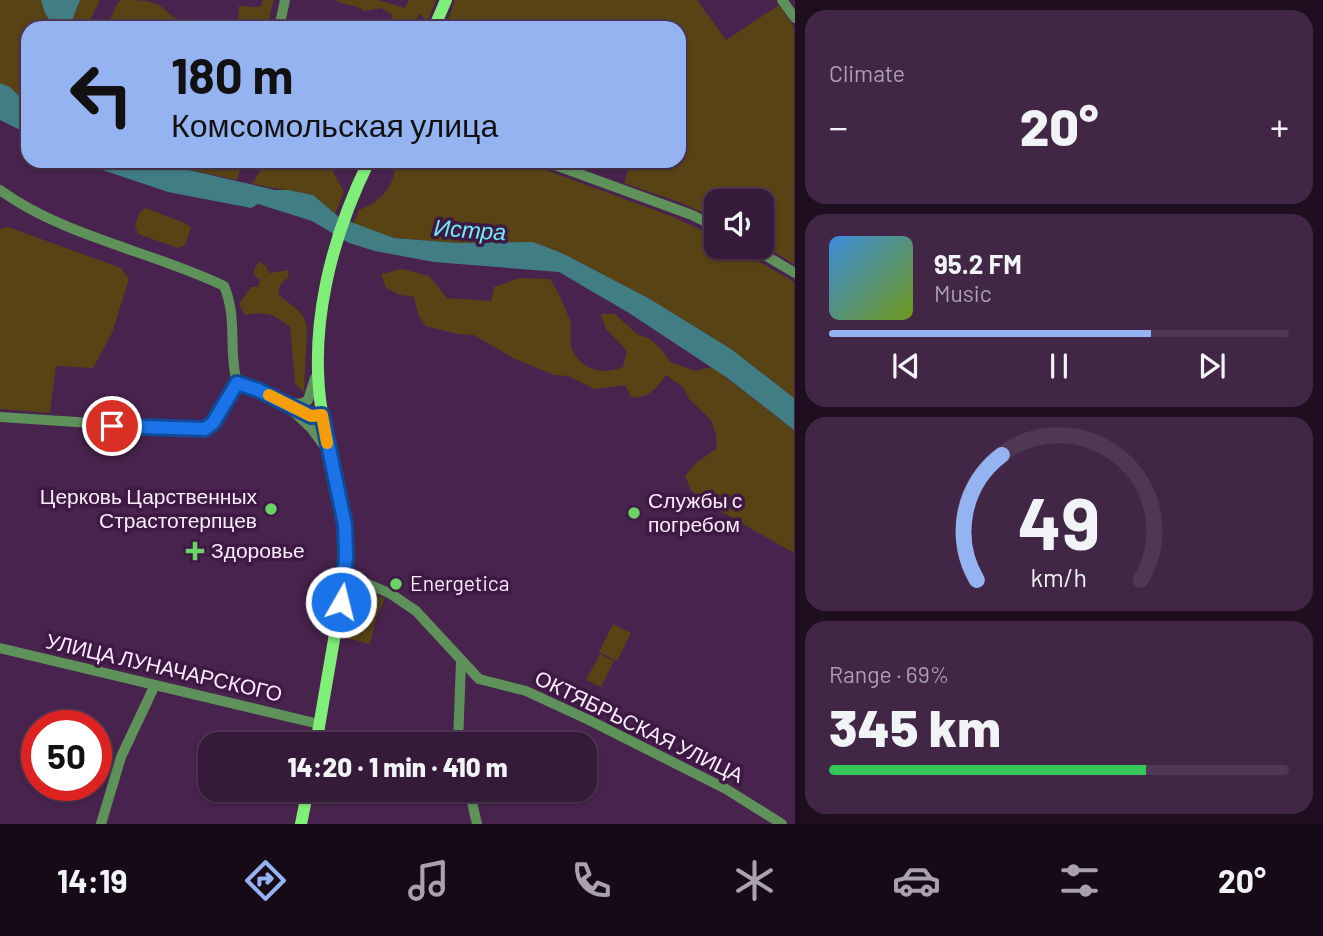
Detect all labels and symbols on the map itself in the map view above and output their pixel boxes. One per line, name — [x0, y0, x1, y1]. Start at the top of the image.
water label: Истра — [433, 213, 507, 245]
pin — [82, 396, 142, 456]
place label: Церковь Царственных Страстотерпцев — [40, 483, 257, 532]
place label: Службы с погребом — [648, 487, 742, 536]
marker: Церковь Царственных Страстотерпцев — [263, 501, 279, 517]
marker: Службы с погребом — [626, 505, 642, 521]
place label: Здоровье — [211, 537, 305, 562]
marker: Здоровье — [185, 541, 205, 561]
position arrow — [304, 565, 378, 639]
place label: Energetica — [410, 570, 509, 595]
marker: Energetica — [388, 576, 404, 592]
street label: УЛИЦА ЛУНАЧАРСКОГО — [44, 627, 285, 706]
street label: ОКТЯБРЬСКАЯ УЛИЦА — [531, 664, 748, 787]
speed limit sign: 50 — [21, 710, 112, 801]

